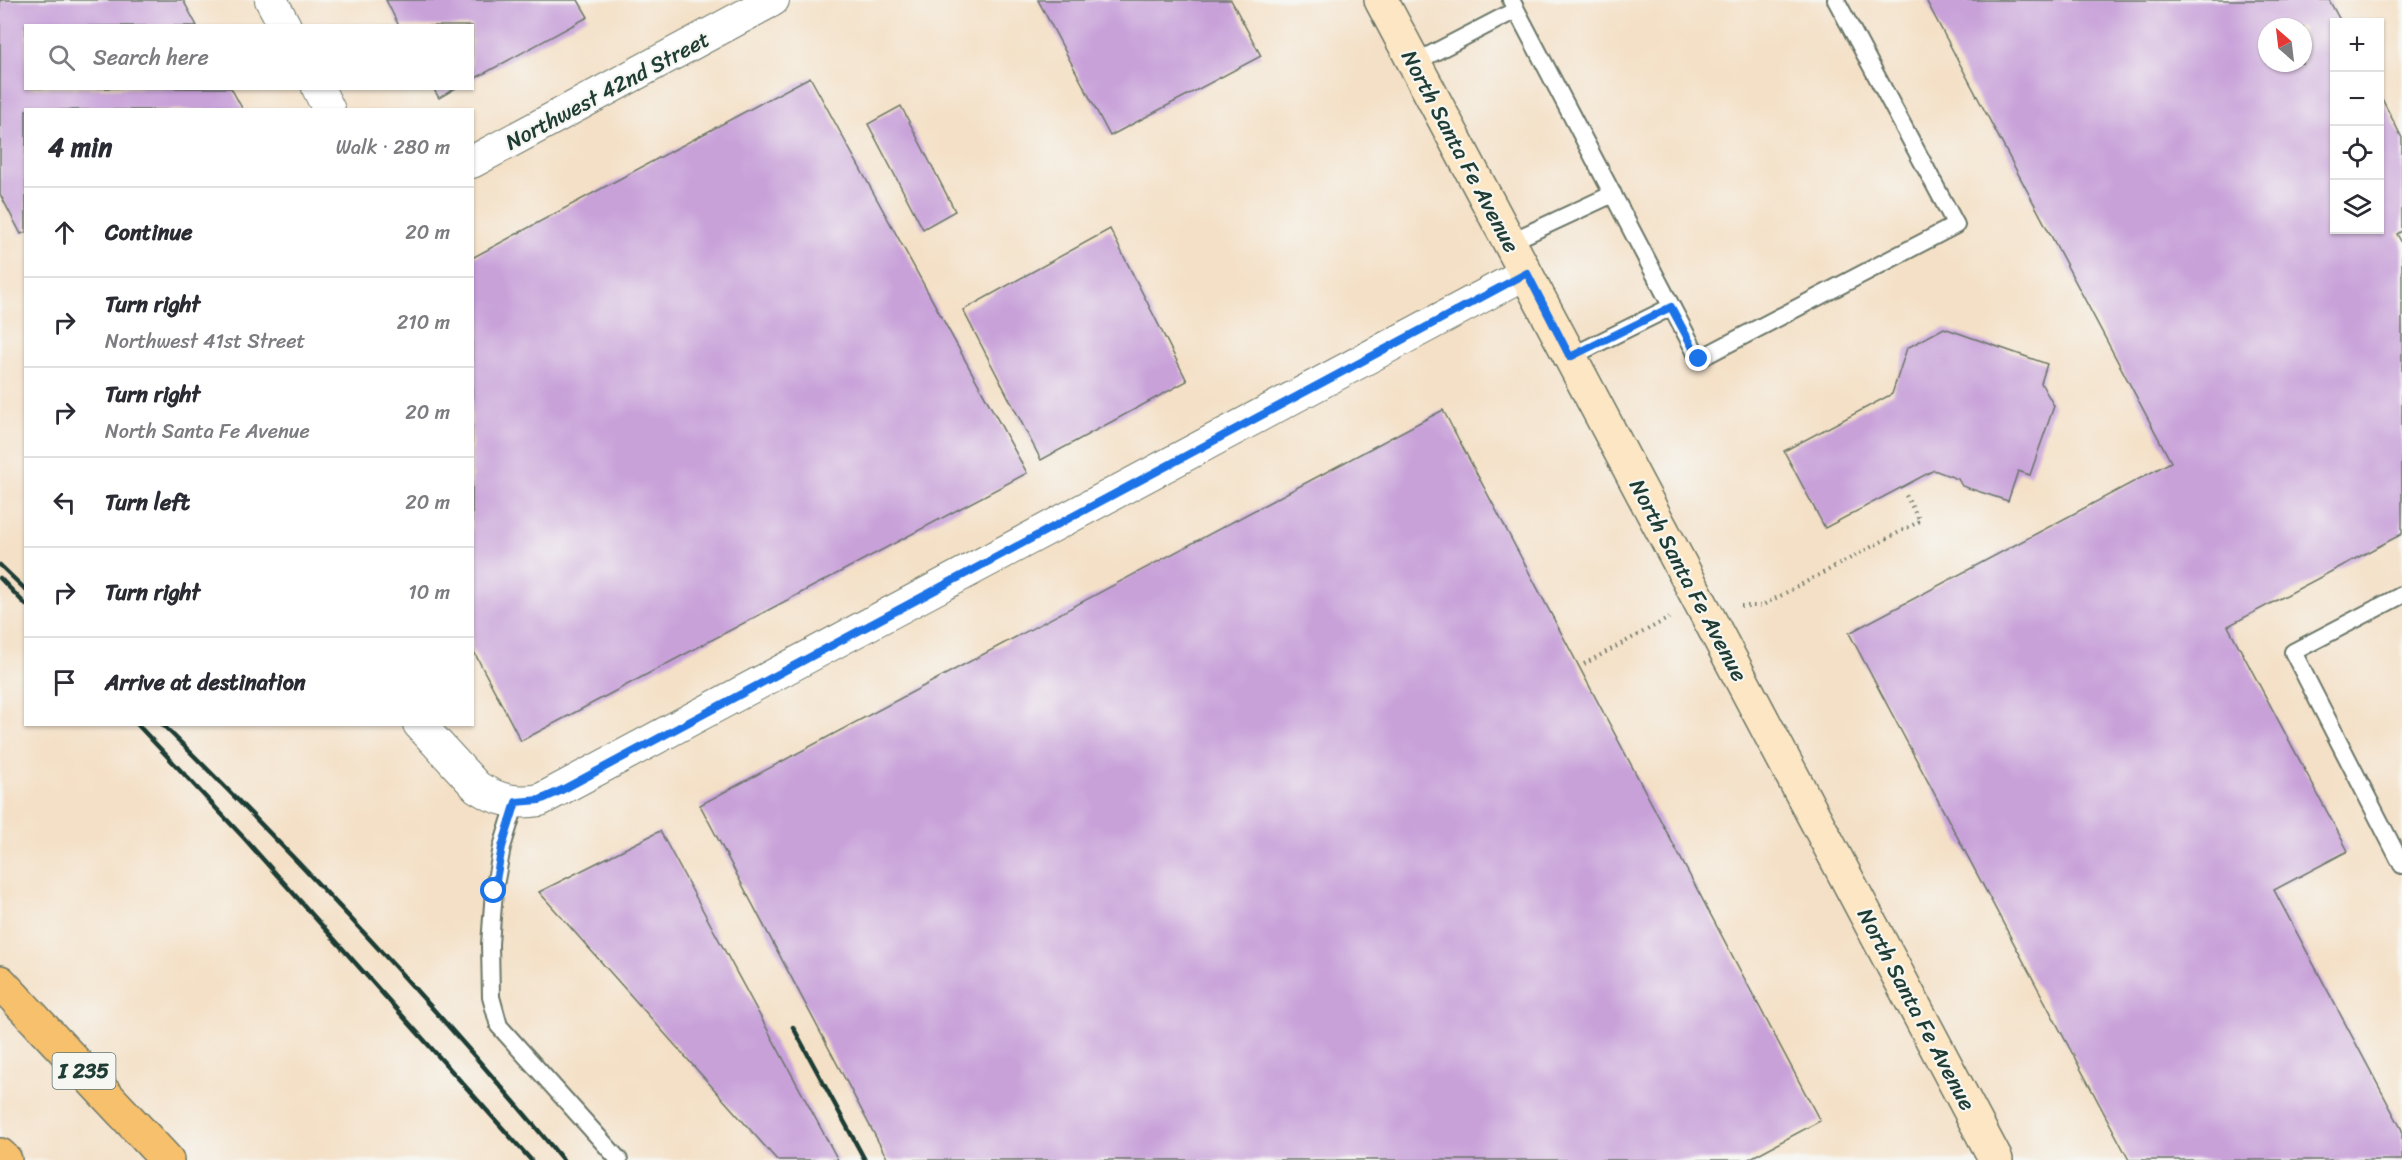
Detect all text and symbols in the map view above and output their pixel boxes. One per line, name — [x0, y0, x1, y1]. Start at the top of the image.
north arrow — [2258, 18, 2312, 72]
map controls — [2330, 18, 2384, 234]
button: + — [2330, 18, 2384, 72]
street label: Northwest 42nd Street — [498, 20, 717, 161]
search box — [24, 24, 474, 90]
text: Search here — [93, 38, 209, 77]
icon: search — [45, 41, 78, 74]
street label: North Santa Fe Avenue — [1390, 43, 1531, 260]
button: − — [2330, 72, 2384, 126]
text: 4 min — [48, 124, 112, 170]
button: locate — [2330, 126, 2384, 180]
text: Walk · 280 m — [336, 130, 450, 165]
button: layers — [2330, 180, 2384, 234]
text: Continue — [105, 213, 193, 252]
text: 20 m — [405, 215, 450, 250]
icon: ahead — [48, 216, 81, 249]
text: Turn right — [105, 285, 200, 324]
text: 210 m — [397, 305, 450, 340]
icon: right — [48, 306, 81, 339]
text: Northwest 41st Street — [105, 324, 305, 359]
route end — [1685, 345, 1711, 371]
text: Turn right — [105, 375, 200, 414]
text: 20 m — [405, 395, 450, 430]
icon: right — [48, 396, 81, 429]
text: North Santa Fe Avenue — [105, 414, 310, 449]
street label: North Santa Fe Avenue — [1618, 472, 1759, 689]
text: Turn left — [105, 483, 190, 522]
text: 20 m — [405, 485, 450, 520]
icon: left — [48, 486, 81, 519]
text: Turn right — [105, 573, 200, 612]
text: 10 m — [408, 575, 450, 610]
icon: right — [48, 576, 81, 609]
text: Arrive at destination — [105, 663, 306, 702]
icon: arrive — [48, 666, 81, 699]
route start — [480, 877, 506, 903]
street label: North Santa Fe Avenue — [1846, 901, 1987, 1118]
road number: I 235 — [52, 1053, 116, 1089]

